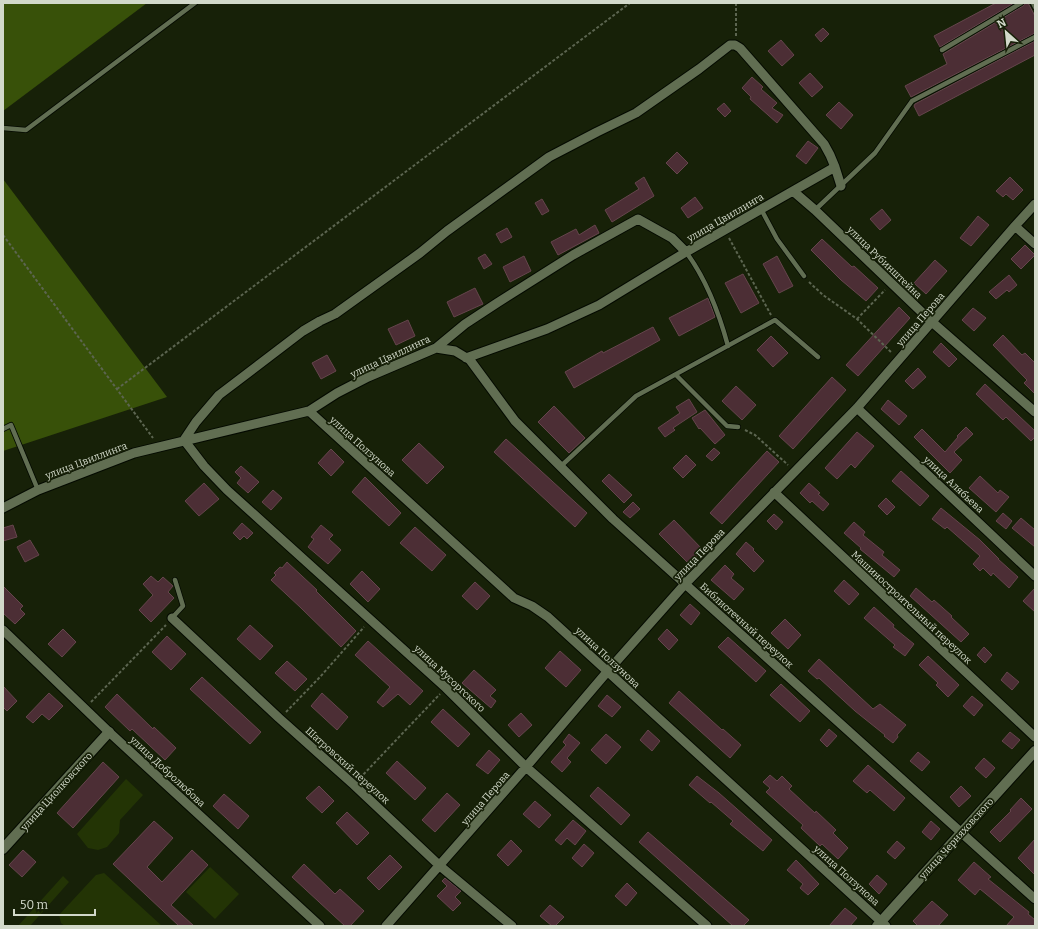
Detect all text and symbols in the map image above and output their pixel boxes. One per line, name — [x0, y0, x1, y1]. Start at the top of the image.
north arrow — [986, 12, 1026, 52]
text: N — [995, 16, 1009, 31]
street label: улица Цвиллинга — [684, 191, 766, 245]
street label: улица Рубинштейна — [844, 222, 925, 302]
street label: улица Перова — [893, 290, 948, 350]
street label: улица Цвиллинга — [348, 333, 433, 381]
street label: улица Ползунова — [326, 413, 398, 480]
street label: улица Цвиллинга — [43, 440, 129, 482]
street label: улица Алябьева — [920, 452, 987, 516]
street label: улица Перова — [671, 526, 728, 584]
street label: Машиностроительный переулок — [849, 549, 974, 667]
street label: Библиотечный переулок — [697, 580, 796, 671]
street label: улица Ползунова — [572, 624, 643, 691]
street label: улица Мусоргского — [411, 642, 488, 715]
street label: Шатровский переулок — [303, 725, 392, 807]
street label: улица Добролюбова — [127, 732, 208, 810]
street label: улица Циолковского — [18, 750, 95, 834]
street label: улица Перова — [458, 769, 513, 829]
street label: улица Черняховского — [917, 795, 996, 882]
street label: улица Ползунова — [810, 842, 882, 909]
scale bar — [14, 891, 95, 917]
text: 50 m — [20, 898, 49, 912]

